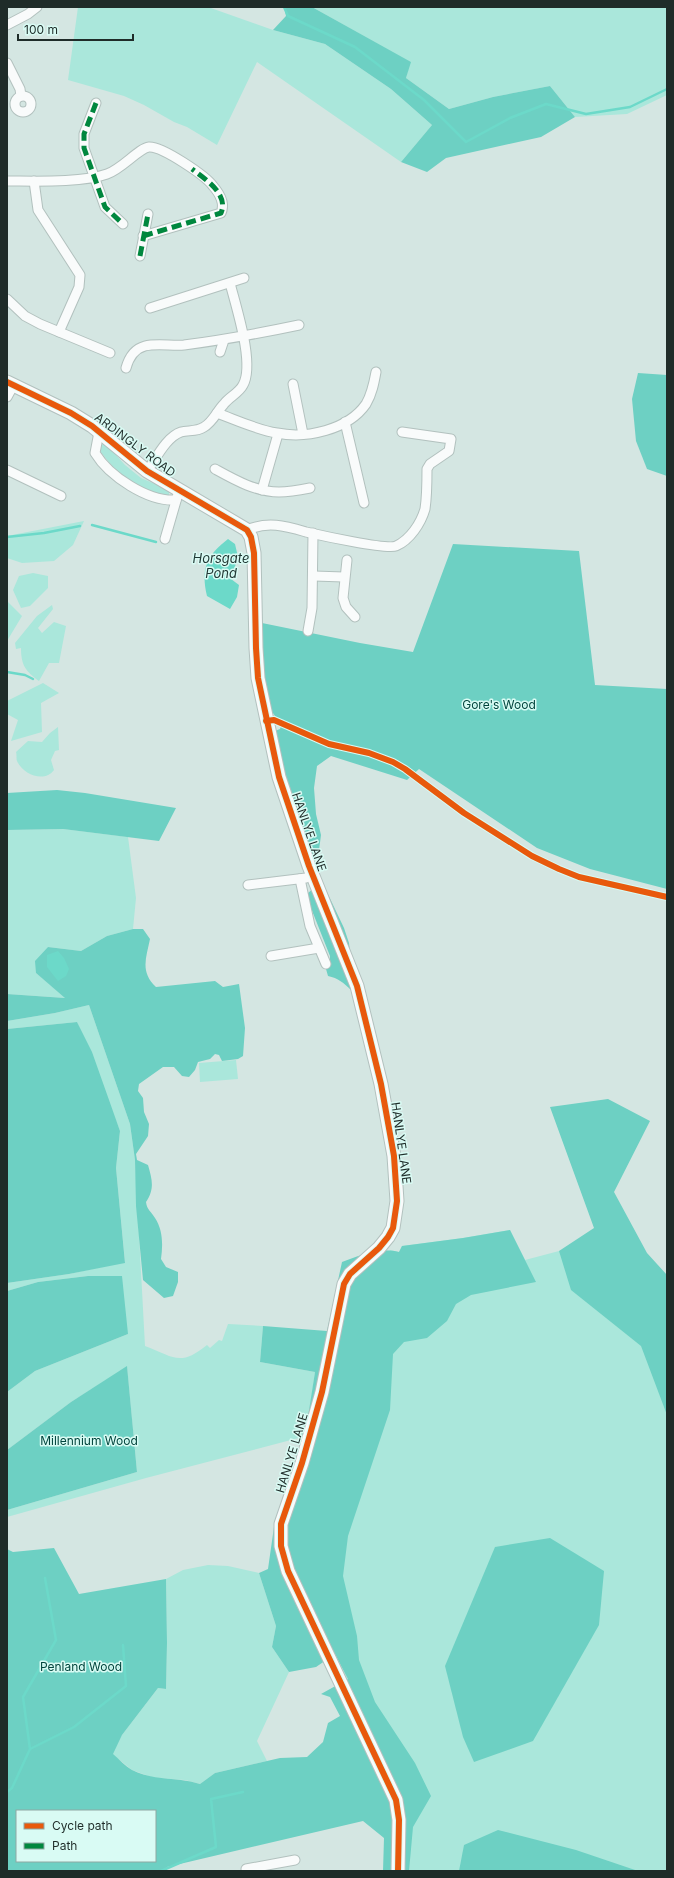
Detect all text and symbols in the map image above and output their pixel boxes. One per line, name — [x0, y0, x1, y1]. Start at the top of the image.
scale bar — [18, 16, 133, 42]
text: 100 m — [24, 22, 58, 37]
street label: ARDINGLY ROAD — [92, 409, 179, 480]
water label: Horsgate Pond — [193, 550, 249, 581]
park label: Gore's Wood — [462, 697, 536, 712]
street label: HANLYE LANE — [289, 790, 330, 873]
street label: HANLYE LANE — [388, 1101, 415, 1185]
street label: HANLYE LANE — [272, 1411, 311, 1495]
park label: Millennium Wood — [40, 1433, 138, 1448]
park label: Penland Wood — [40, 1659, 122, 1674]
legend — [16, 1810, 156, 1862]
text: Cycle path — [52, 1818, 113, 1833]
text: Path — [52, 1838, 77, 1853]

